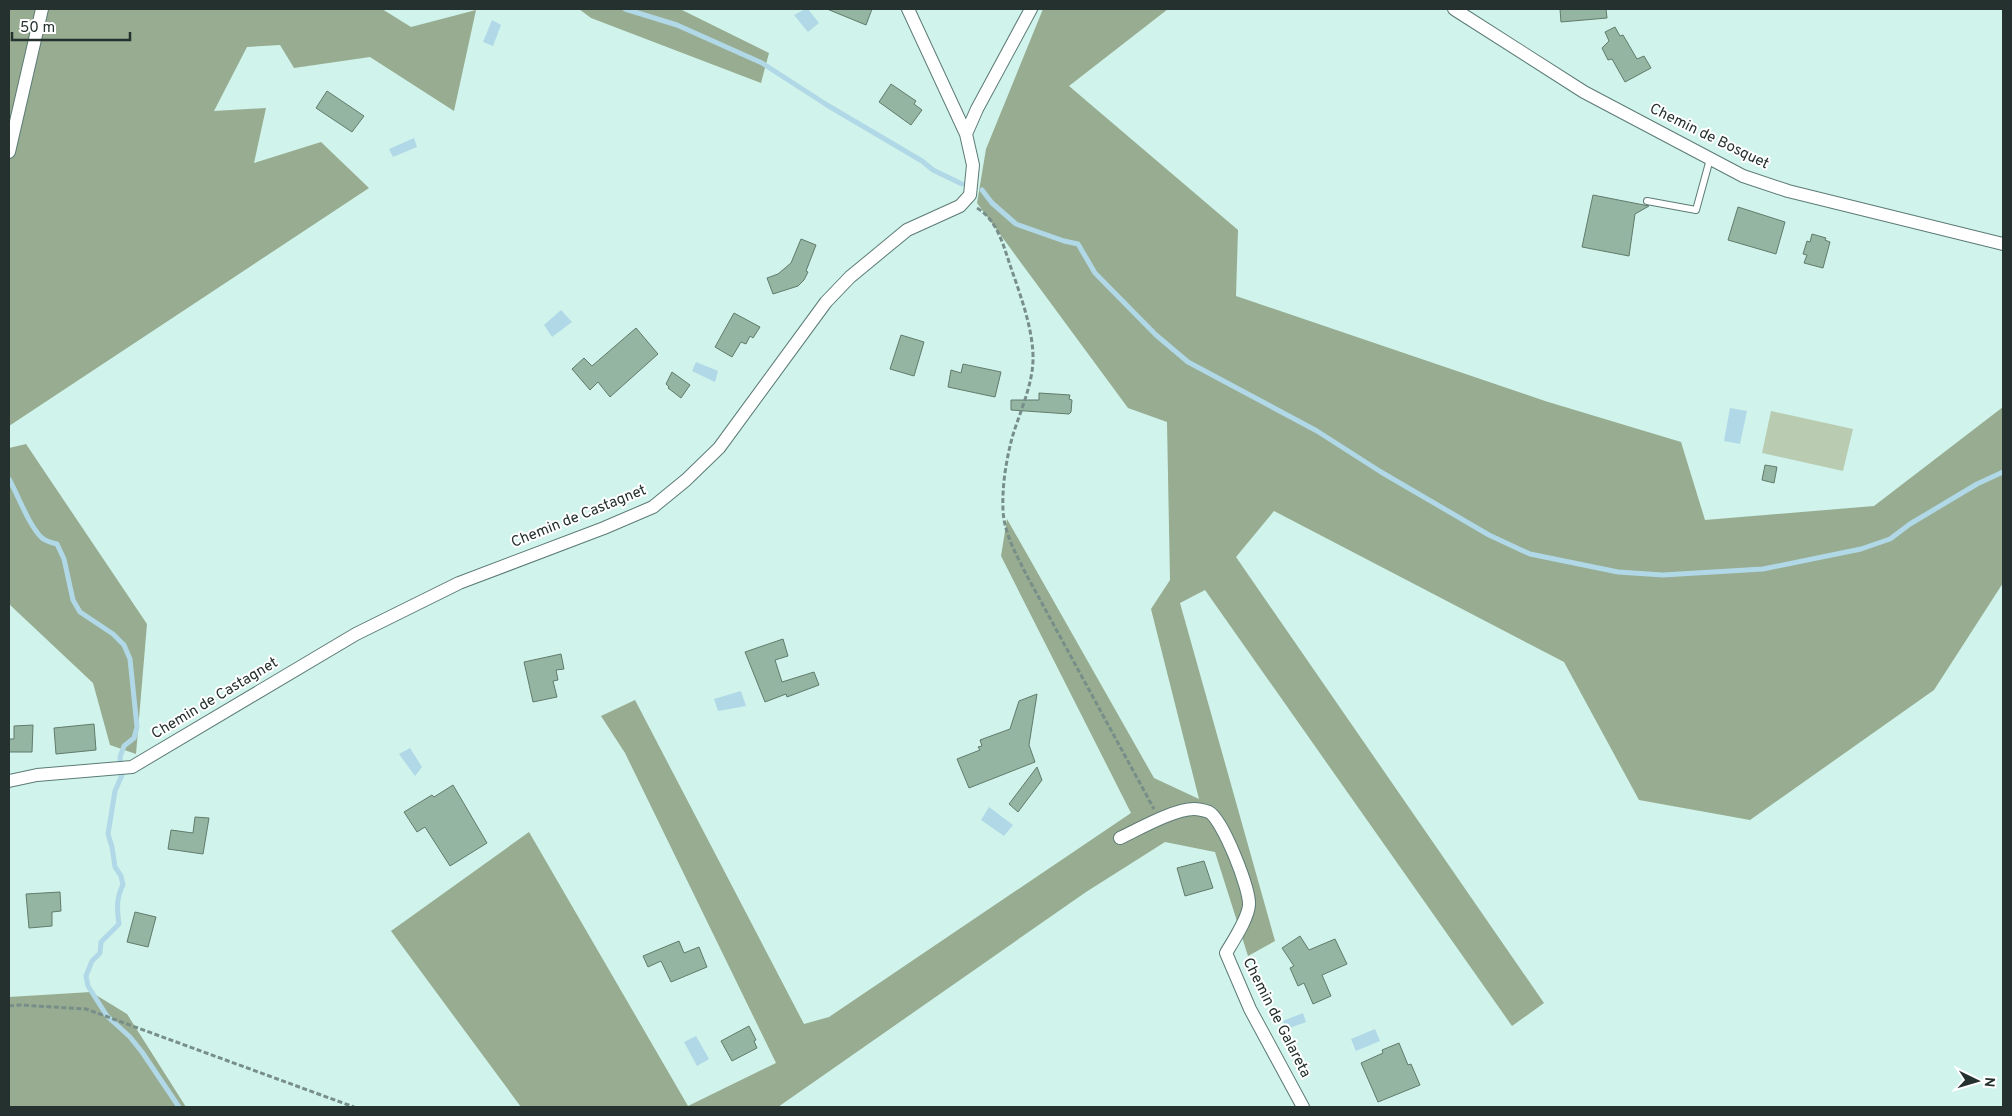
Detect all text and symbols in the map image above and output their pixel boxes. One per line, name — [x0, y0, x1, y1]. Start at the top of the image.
scale bar — [12, 10, 130, 42]
text: 50 m — [20, 19, 55, 38]
street label: Chemin de Bosquet — [1646, 100, 1772, 174]
street label: Chemin de Castagnet — [509, 481, 649, 553]
street label: Chemin de Castagnet — [148, 654, 282, 744]
street label: Chemin de Galareta — [1238, 955, 1314, 1081]
north arrow — [1952, 1056, 2002, 1106]
text: N — [1980, 1076, 1997, 1088]

